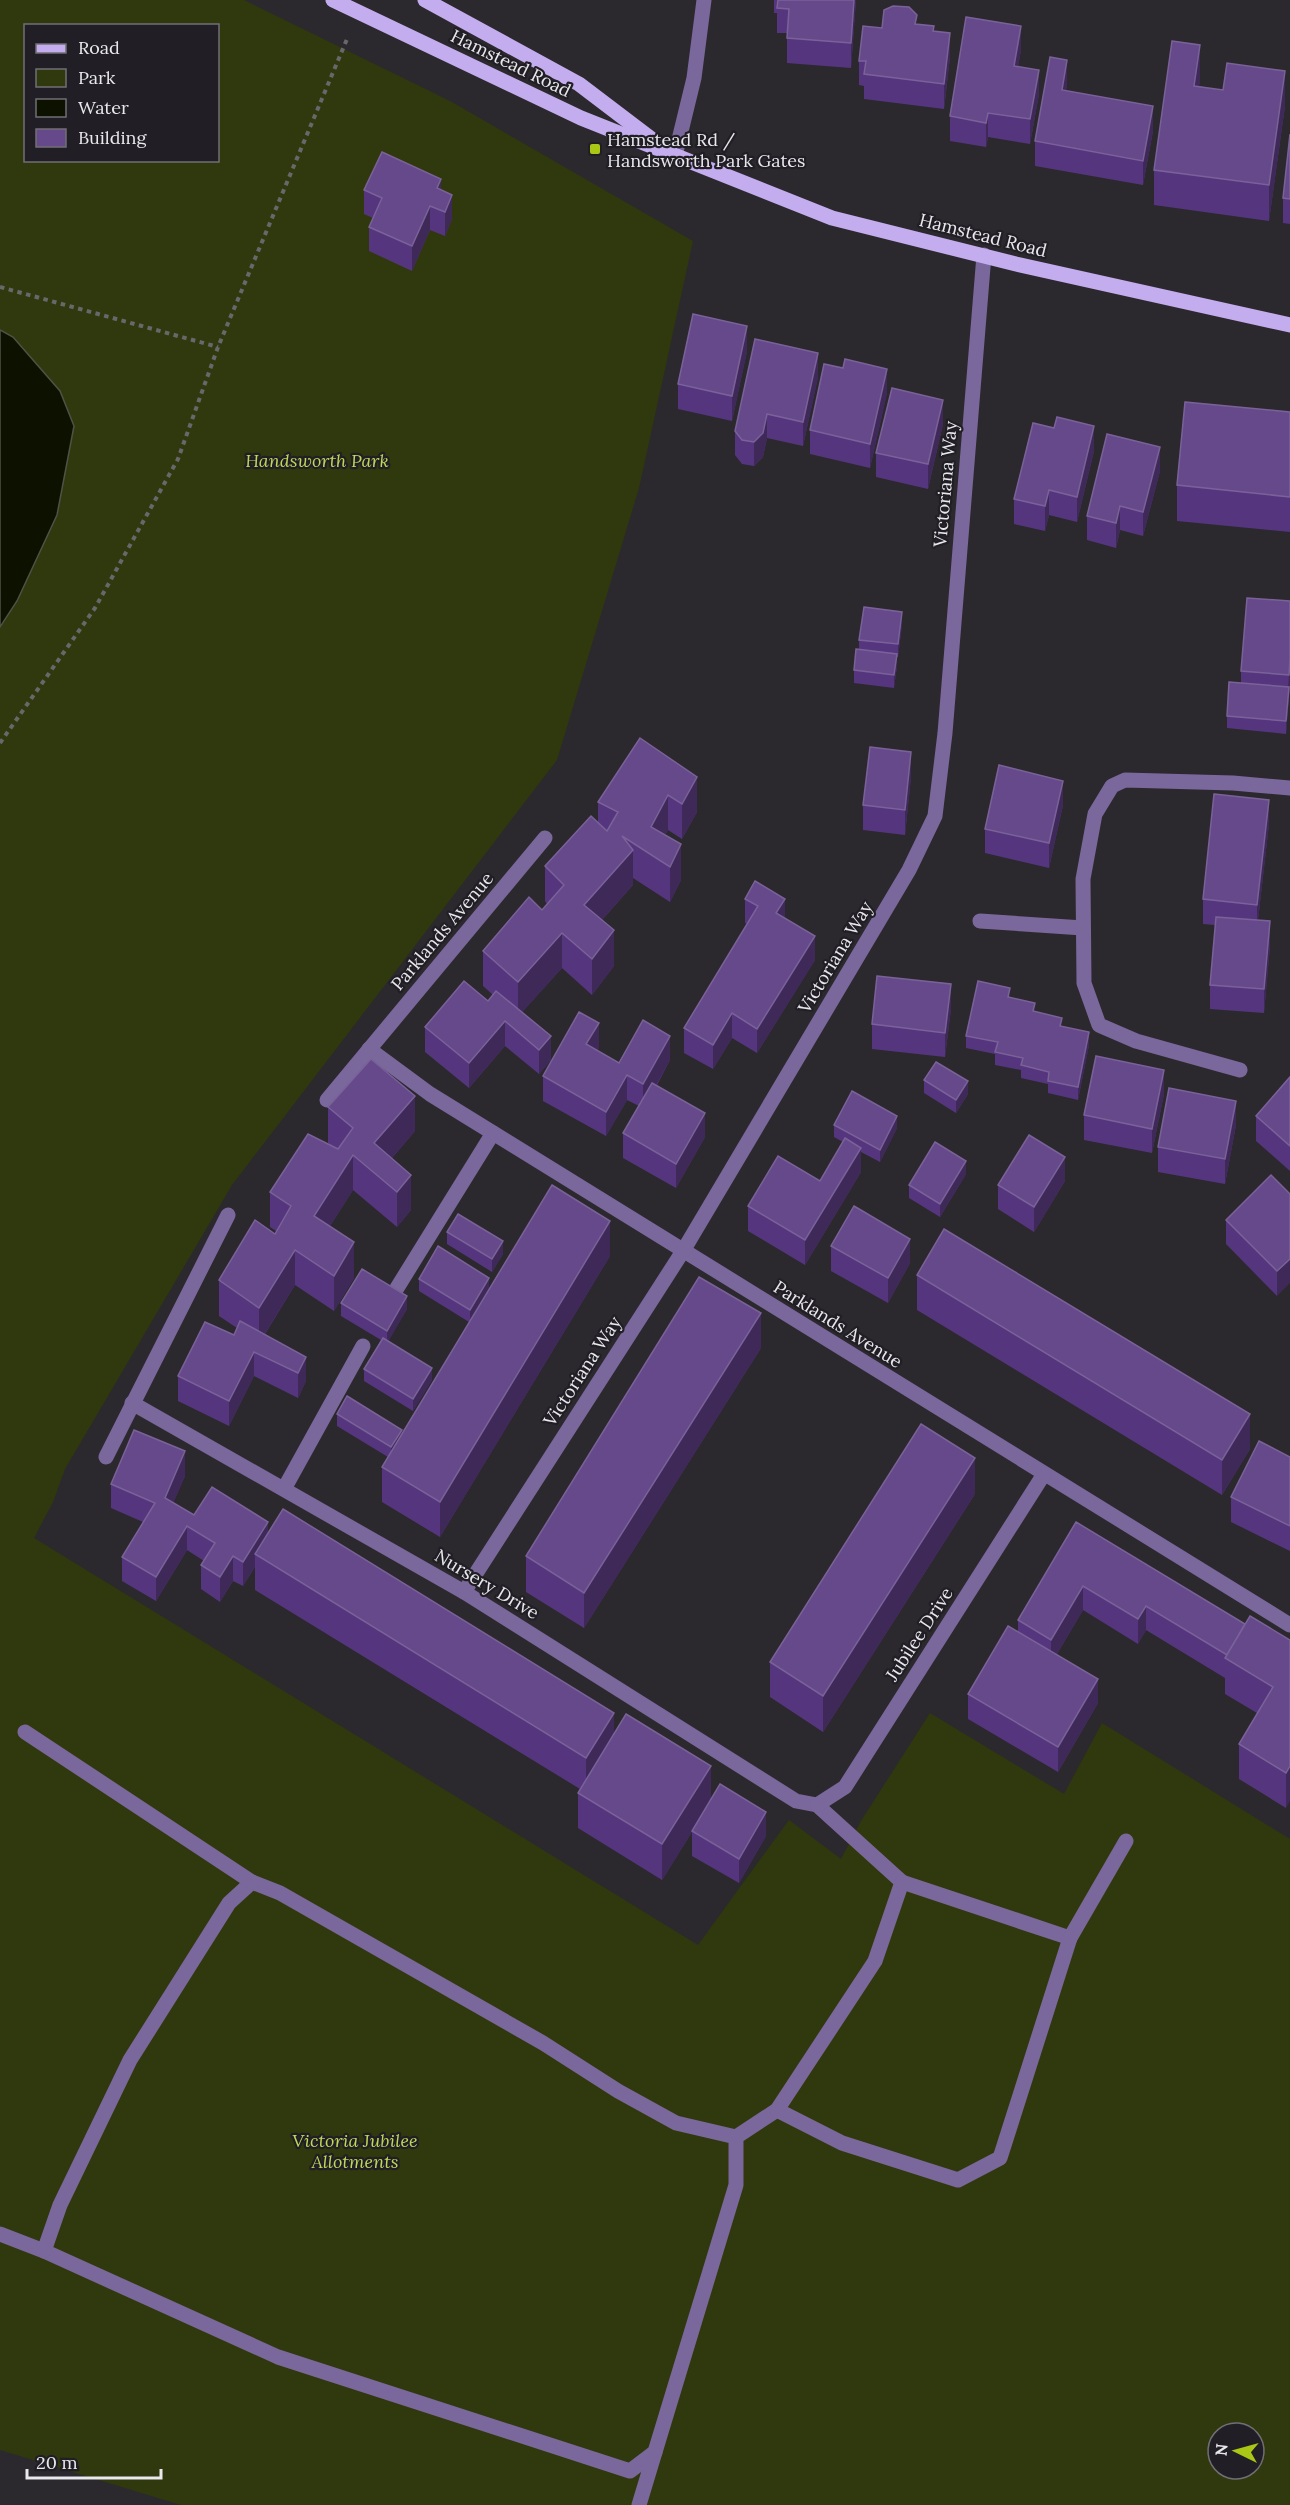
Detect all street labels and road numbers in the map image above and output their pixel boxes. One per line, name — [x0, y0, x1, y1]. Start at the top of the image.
street label: Hamstead Road — [447, 24, 575, 102]
street label: Hamstead Road — [917, 208, 1049, 262]
street label: Victoriana Way — [928, 420, 962, 549]
street label: Parklands Avenue — [386, 867, 498, 995]
street label: Victoriana Way — [792, 896, 878, 1018]
street label: Parklands Avenue — [769, 1275, 907, 1373]
street label: Victoriana Way — [537, 1311, 626, 1431]
street label: Nursery Drive — [431, 1544, 544, 1624]
street label: Jubilee Drive — [880, 1583, 958, 1686]

